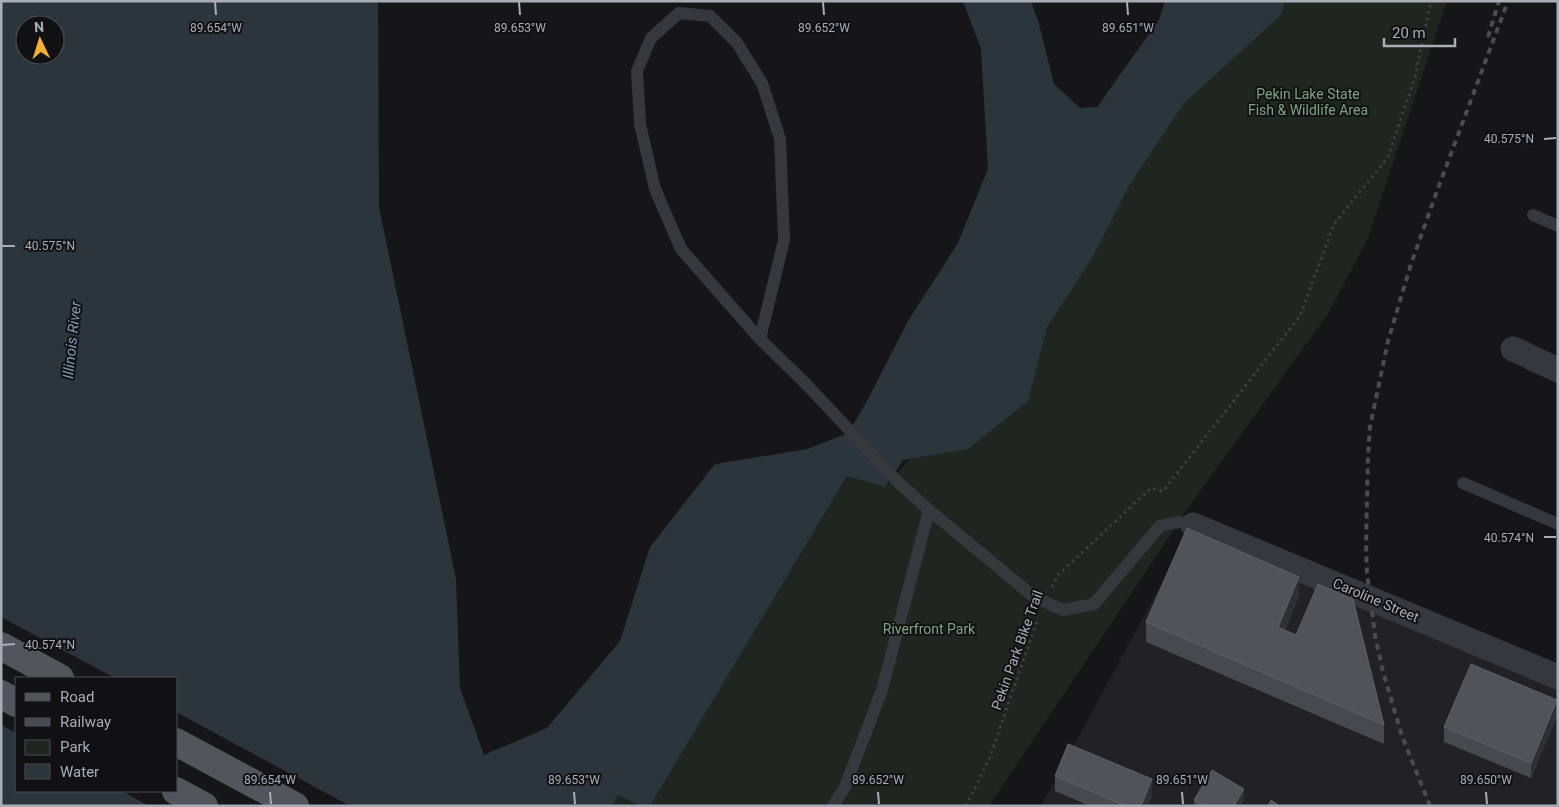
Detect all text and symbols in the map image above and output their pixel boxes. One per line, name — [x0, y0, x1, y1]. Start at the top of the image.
north arrow — [15, 15, 65, 65]
scale bar — [1384, 15, 1455, 47]
text: N — [34, 19, 45, 35]
text: 89.654°W — [190, 21, 242, 35]
text: 89.653°W — [494, 21, 546, 35]
text: 89.652°W — [798, 21, 850, 35]
text: 89.651°W — [1102, 21, 1154, 35]
text: 20 m — [1392, 24, 1426, 42]
park label: Pekin Lake State Fish & Wildlife Area — [1248, 86, 1368, 118]
text: 40.575°N — [1484, 132, 1534, 146]
text: 40.575°N — [25, 239, 75, 253]
water label: Illinois River — [59, 299, 85, 380]
text: 40.574°N — [1484, 531, 1534, 545]
street label: Caroline Street — [1331, 575, 1422, 625]
street label: Pekin Park Bike Trail — [988, 588, 1046, 712]
park label: Riverfront Park — [883, 621, 976, 637]
text: 40.574°N — [25, 638, 75, 652]
legend — [15, 677, 178, 792]
text: Road — [60, 688, 94, 706]
text: Railway — [60, 713, 111, 731]
text: Park — [60, 738, 91, 756]
text: Water — [60, 763, 99, 781]
text: 89.654°W — [244, 773, 296, 787]
text: 89.653°W — [548, 773, 600, 787]
text: 89.652°W — [852, 773, 904, 787]
text: 89.651°W — [1156, 773, 1208, 787]
text: 89.650°W — [1460, 773, 1512, 787]

